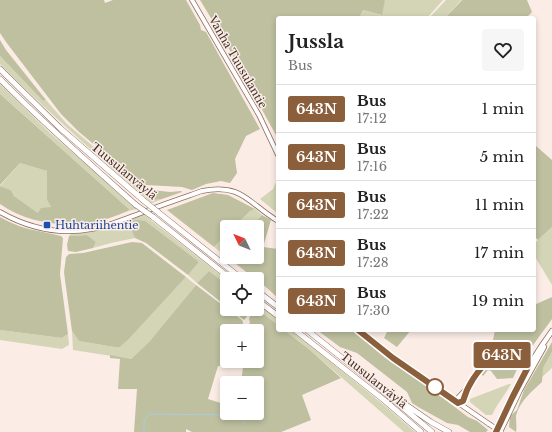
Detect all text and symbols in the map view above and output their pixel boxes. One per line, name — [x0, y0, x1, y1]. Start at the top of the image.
street label: Vanha Tuusulantie — [205, 12, 270, 111]
button: heart — [482, 29, 524, 71]
text: Jussla — [288, 30, 344, 53]
text: Bus — [288, 57, 313, 74]
text: Bus — [357, 91, 386, 110]
text: 1 min — [481, 99, 524, 118]
text: 643N — [296, 100, 337, 118]
text: 17:12 — [357, 110, 387, 127]
street label: Tuusulanväylä — [88, 139, 160, 203]
text: Bus — [357, 139, 386, 158]
text: 5 min — [480, 147, 524, 166]
text: 643N — [296, 148, 337, 166]
text: 17:16 — [357, 158, 387, 175]
text: Bus — [357, 187, 386, 206]
text: 11 min — [475, 195, 524, 214]
text: 643N — [296, 196, 337, 214]
text: 17:22 — [357, 206, 389, 223]
place label: Huhtariihentie — [55, 218, 139, 232]
marker: Huhtariihentie — [42, 220, 52, 230]
north arrow — [220, 220, 264, 264]
map controls — [220, 220, 264, 420]
text: Bus — [357, 235, 386, 254]
text: 17 min — [474, 243, 524, 262]
text: 643N — [296, 244, 337, 262]
text: 17:28 — [357, 254, 389, 271]
button: locate — [220, 272, 264, 316]
text: Bus — [357, 283, 386, 302]
text: 19 min — [472, 291, 524, 310]
text: 643N — [296, 292, 337, 310]
text: 17:30 — [357, 302, 390, 319]
button: + — [220, 324, 264, 368]
line badge: 643N — [474, 342, 530, 368]
text: 643N — [482, 346, 522, 364]
street label: Tuusulanväylä — [338, 349, 411, 412]
button: − — [220, 376, 264, 420]
unlabelled marker — [426, 378, 444, 396]

